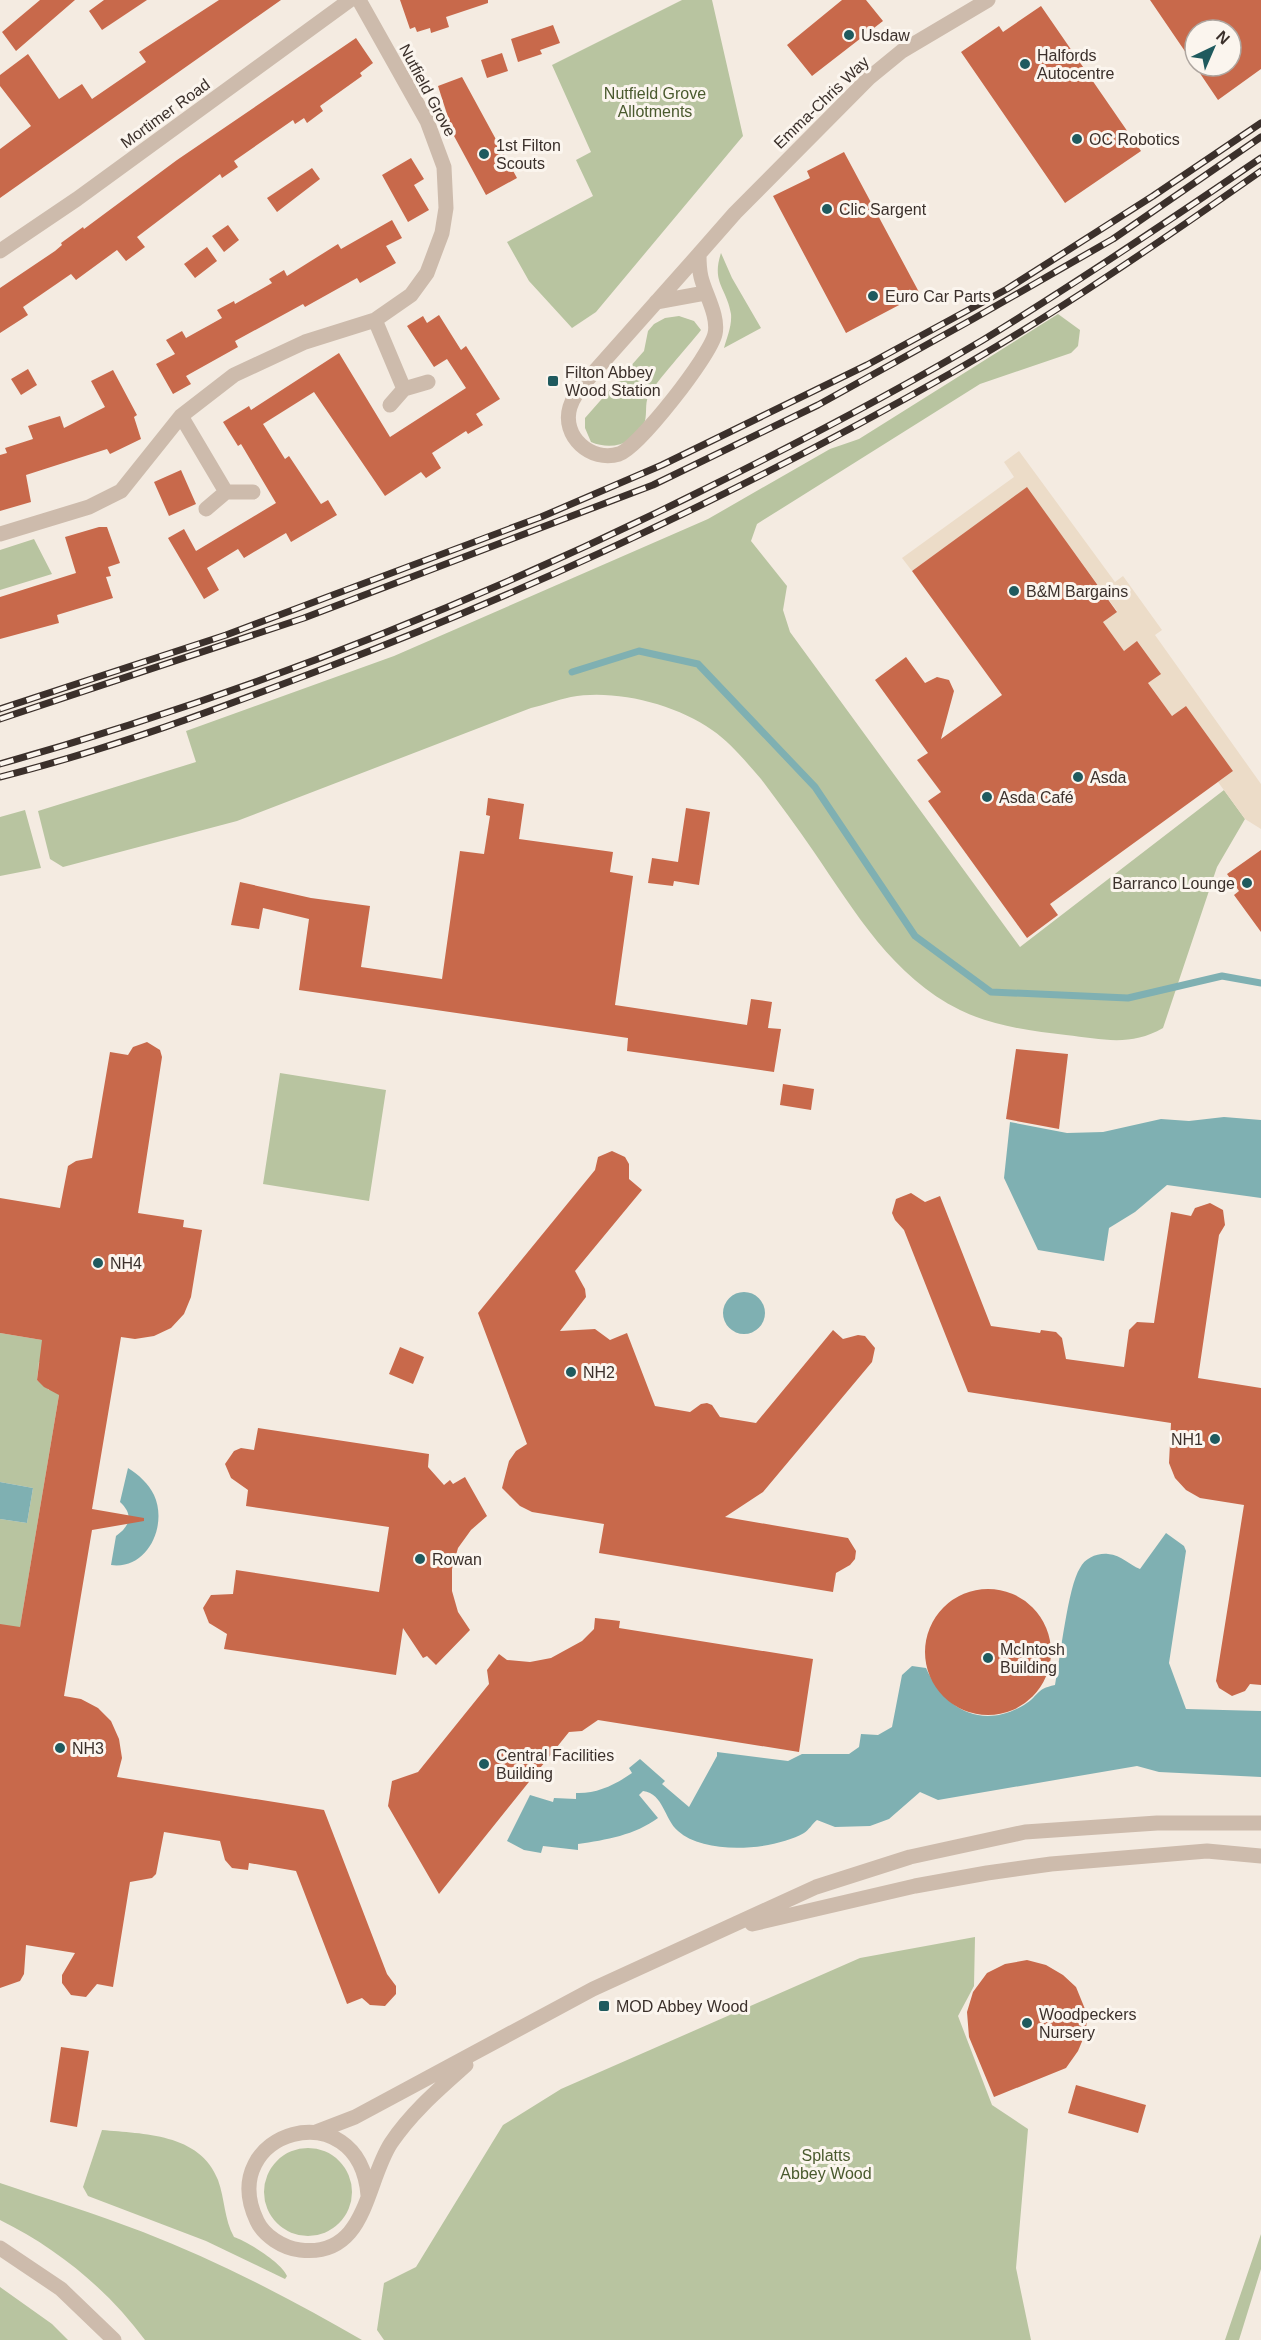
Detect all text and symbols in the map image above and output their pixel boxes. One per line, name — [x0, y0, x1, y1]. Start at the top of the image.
north arrow — [1183, 18, 1243, 78]
place label: Usdaw — [861, 27, 910, 44]
text: N — [1213, 27, 1233, 48]
marker: Usdaw — [842, 28, 856, 42]
street label: Nutfield Grove — [396, 41, 459, 139]
place label: Halfords Autocentre — [1037, 47, 1114, 82]
street label: Emma-Chris Way — [771, 53, 872, 152]
marker: Halfords Autocentre — [1018, 57, 1032, 71]
street label: Mortimer Road — [117, 75, 213, 151]
park label: Nutfield Grove Allotments — [604, 85, 706, 120]
place label: OC Robotics — [1089, 131, 1180, 148]
marker: OC Robotics — [1070, 132, 1084, 146]
place label: 1st Filton Scouts — [496, 137, 561, 172]
marker: 1st Filton Scouts — [477, 147, 491, 161]
place label: Clic Sargent — [839, 201, 927, 218]
marker: Clic Sargent — [820, 202, 834, 216]
place label: Euro Car Parts — [885, 288, 991, 305]
marker: Euro Car Parts — [866, 289, 880, 303]
place label: Filton Abbey Wood Station — [565, 364, 661, 399]
marker: Filton Abbey Wood Station — [546, 374, 560, 388]
place label: B&M Bargains — [1026, 583, 1128, 600]
marker: B&M Bargains — [1007, 584, 1021, 598]
place label: Asda — [1090, 769, 1127, 786]
marker: Asda — [1071, 770, 1085, 784]
place label: Asda Café — [999, 789, 1074, 806]
marker: Asda Café — [980, 790, 994, 804]
place label: Barranco Lounge — [1112, 875, 1235, 892]
marker: Barranco Lounge — [1240, 876, 1254, 890]
place label: NH4 — [110, 1255, 142, 1272]
marker: NH4 — [91, 1256, 105, 1270]
place label: NH2 — [583, 1364, 615, 1381]
marker: NH2 — [564, 1365, 578, 1379]
place label: NH1 — [1171, 1431, 1203, 1448]
marker: NH1 — [1208, 1432, 1222, 1446]
place label: Rowan — [432, 1551, 482, 1568]
marker: Rowan — [413, 1552, 427, 1566]
place label: McIntosh Building — [1000, 1641, 1065, 1676]
marker: McIntosh Building — [981, 1651, 995, 1665]
place label: NH3 — [72, 1740, 104, 1757]
marker: NH3 — [53, 1741, 67, 1755]
place label: Central Facilities Building — [496, 1747, 614, 1782]
marker: Central Facilities Building — [477, 1757, 491, 1771]
place label: MOD Abbey Wood — [616, 1998, 748, 2015]
marker: MOD Abbey Wood — [597, 1999, 611, 2013]
place label: Woodpeckers Nursery — [1039, 2006, 1137, 2041]
marker: Woodpeckers Nursery — [1020, 2016, 1034, 2030]
park label: Splatts Abbey Wood — [780, 2147, 872, 2182]

